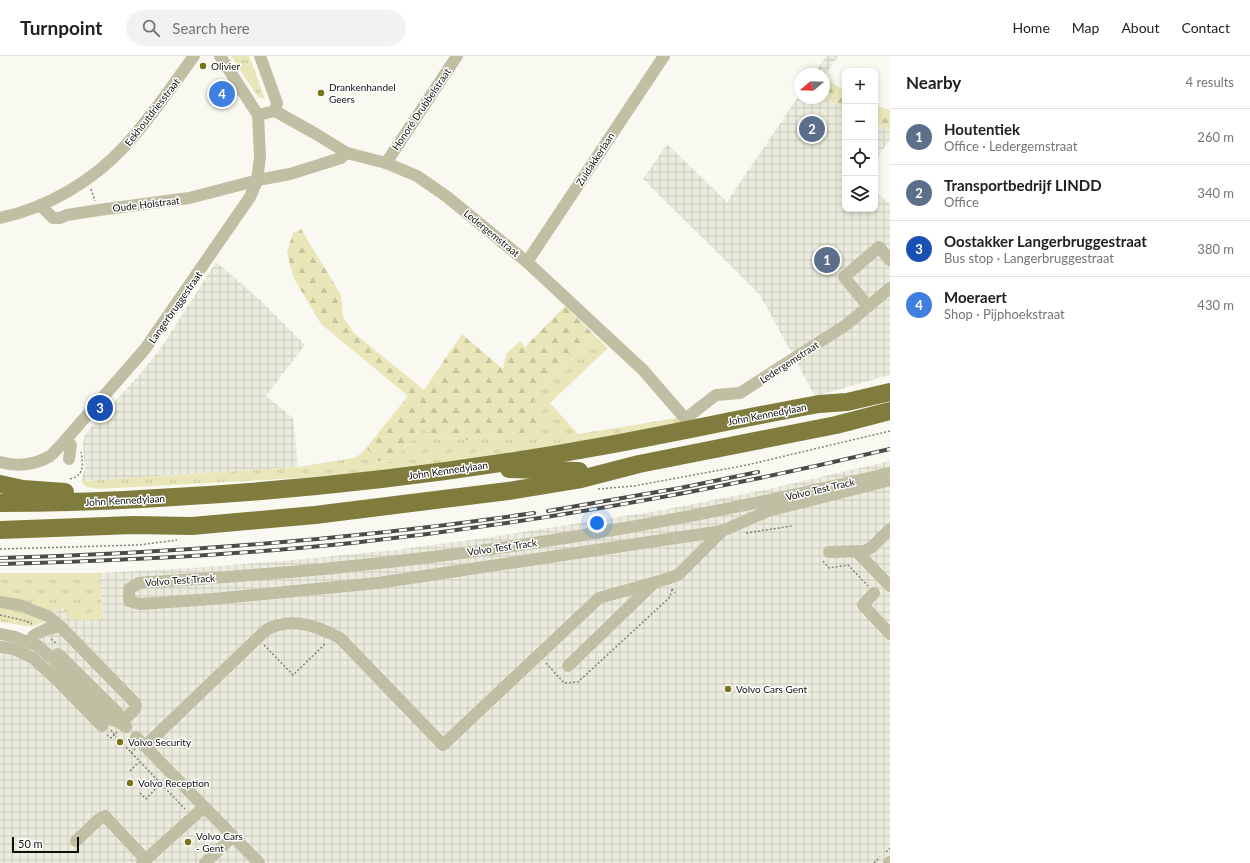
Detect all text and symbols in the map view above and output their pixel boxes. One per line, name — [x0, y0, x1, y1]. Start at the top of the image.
search box — [126, 10, 406, 46]
text: Turnpoint — [20, 16, 102, 39]
icon: search — [140, 17, 162, 39]
text: Search here — [172, 19, 250, 37]
text: Home — [1012, 19, 1050, 36]
text: Map — [1072, 19, 1099, 36]
text: About — [1121, 19, 1159, 36]
text: Contact — [1181, 19, 1230, 36]
place label: Olivier — [211, 60, 241, 72]
marker: Olivier — [198, 61, 208, 71]
street label: Honoré Drubbelstraat — [389, 65, 453, 152]
north arrow — [794, 68, 830, 104]
map controls — [842, 68, 878, 212]
button: + — [842, 68, 878, 104]
text: Nearby — [906, 72, 961, 93]
text: 4 results — [1186, 74, 1234, 90]
street label: Eekhoutdriesstraat — [122, 75, 182, 148]
pin: 4 — [209, 79, 235, 109]
place label: Drankenhandel Geers — [329, 81, 396, 105]
marker: Drankenhandel Geers — [316, 88, 326, 98]
button: − — [842, 104, 878, 140]
pin: 2 — [799, 114, 825, 144]
text: Houtentiek — [944, 120, 1020, 138]
text: 1 — [915, 129, 923, 145]
text: 260 m — [1197, 129, 1234, 145]
street label: Zuidakkerlaan — [573, 130, 617, 188]
text: Office · Ledergemstraat — [944, 138, 1077, 154]
button: locate — [842, 140, 878, 176]
button: layers — [842, 176, 878, 212]
text: Transportbedrijf LINDD — [944, 176, 1102, 194]
text: 2 — [915, 185, 923, 201]
text: 340 m — [1197, 185, 1234, 201]
street label: Oude Holstraat — [112, 194, 181, 214]
text: Office — [944, 194, 979, 210]
street label: Ledergemstraat — [462, 207, 523, 259]
text: Oostakker Langerbruggestraat — [944, 232, 1147, 250]
text: 3 — [915, 241, 923, 257]
text: 380 m — [1197, 241, 1234, 257]
pin: 1 — [814, 245, 840, 275]
text: Bus stop · Langerbruggestraat — [944, 250, 1114, 266]
street label: Langerbruggestraat — [146, 268, 205, 345]
text: Moeraert — [944, 288, 1007, 306]
text: 4 — [915, 297, 923, 313]
text: 430 m — [1197, 297, 1234, 313]
text: Shop · Pijphoekstraat — [944, 306, 1065, 322]
street label: Ledergemstraat — [757, 338, 821, 386]
pin: 3 — [87, 393, 113, 423]
street label: John Kennedylaan — [727, 400, 807, 428]
street label: John Kennedylaan — [408, 458, 488, 482]
street label: Volvo Test Track — [784, 475, 857, 503]
street label: John Kennedylaan — [85, 492, 165, 508]
your location — [587, 513, 607, 533]
street label: Volvo Test Track — [466, 536, 539, 558]
street label: Volvo Test Track — [144, 571, 216, 588]
place label: Volvo Cars Gent — [736, 683, 807, 695]
marker: Volvo Cars Gent — [723, 684, 733, 694]
place label: Volvo Security — [128, 736, 192, 748]
marker: Volvo Security — [115, 737, 125, 747]
place label: Volvo Reception — [138, 777, 209, 789]
marker: Volvo Reception — [125, 778, 135, 788]
place label: Volvo Cars - Gent — [196, 830, 243, 854]
scale bar — [12, 835, 79, 854]
text: 50 m — [18, 837, 43, 850]
marker: Volvo Cars - Gent — [183, 837, 193, 847]

